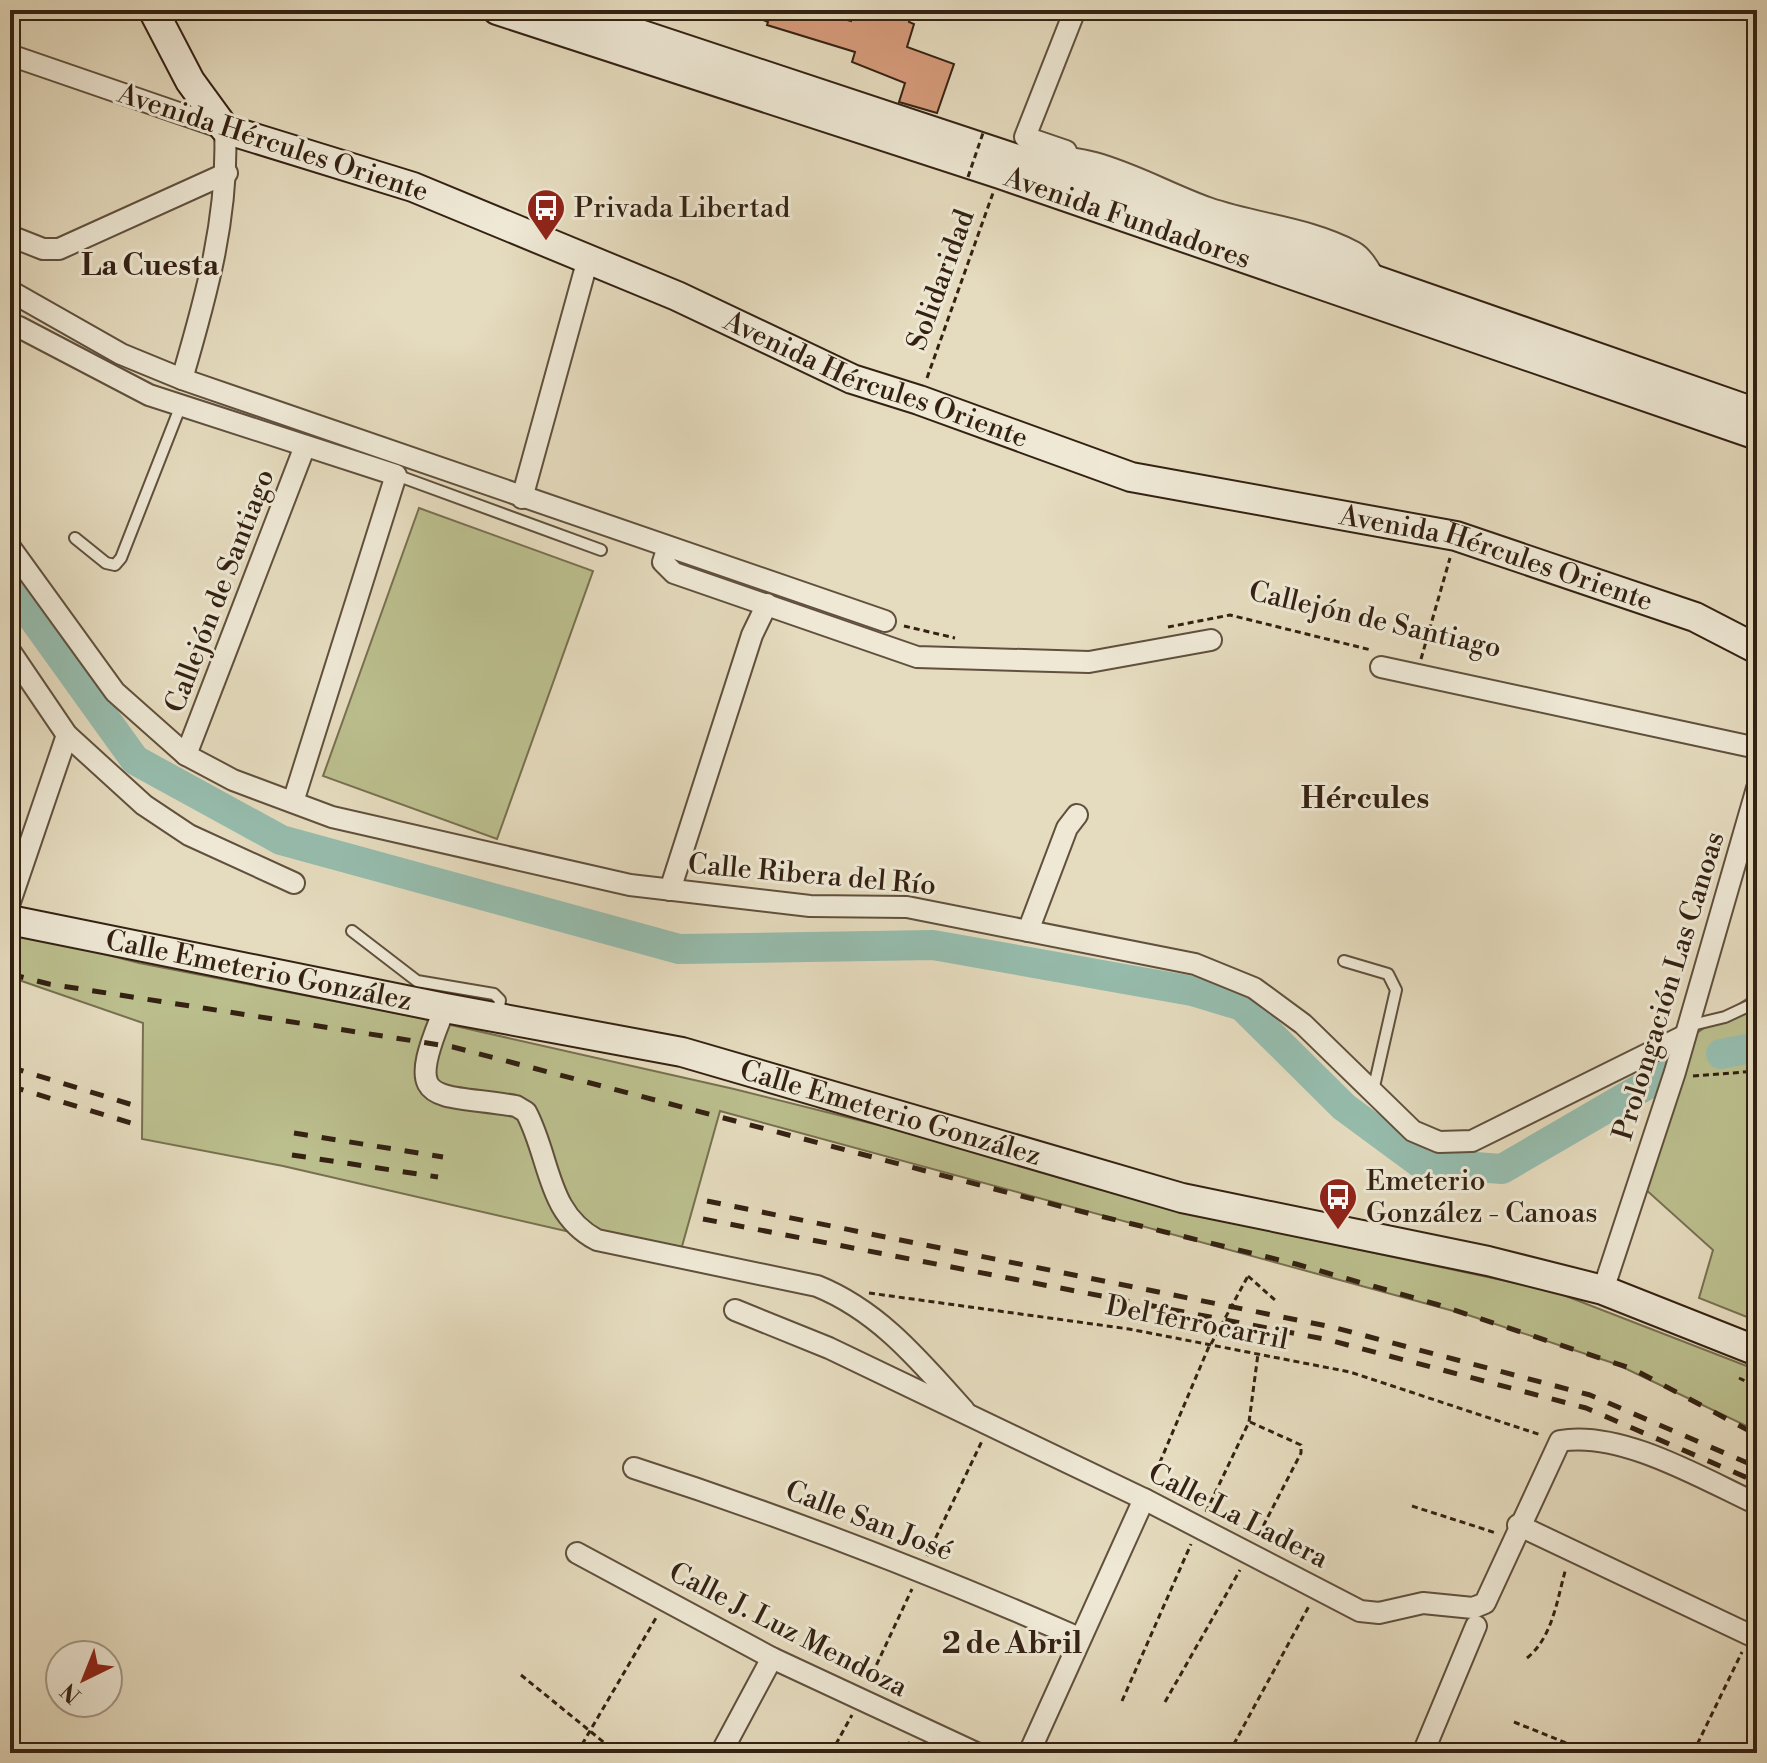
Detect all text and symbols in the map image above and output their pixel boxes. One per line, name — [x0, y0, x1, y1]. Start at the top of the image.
street label: Avenida Hércules Oriente — [112, 76, 433, 210]
street label: Avenida Fundadores — [999, 159, 1255, 277]
bus stop icon: Privada Libertad — [525, 187, 567, 242]
place label: Privada Libertad — [574, 191, 790, 226]
street label: Solidaridad — [899, 205, 983, 355]
district label: La Cuesta — [81, 247, 220, 285]
street label: Avenida Hércules Oriente — [717, 303, 1033, 456]
street label: Callejón de Santiago — [157, 464, 283, 718]
street label: Avenida Hércules Oriente — [1336, 498, 1657, 619]
street label: Callejón de Santiago — [1245, 574, 1505, 666]
district label: Hércules — [1301, 780, 1429, 818]
street label: Prolongación Las Canoas — [1605, 828, 1733, 1144]
street label: Calle Ribera del Río — [686, 847, 938, 903]
street label: Calle Emeterio González — [103, 922, 415, 1018]
street label: Calle Emeterio González — [736, 1052, 1045, 1173]
place label: Emeterio González - Canoas — [1366, 1164, 1597, 1231]
bus stop icon: Emeterio González - Canoas — [1317, 1176, 1359, 1231]
street label: Del ferrocarril — [1103, 1288, 1291, 1358]
street label: Calle La Ladera — [1142, 1456, 1335, 1577]
street label: Calle San José — [780, 1473, 958, 1569]
street label: Calle J. Luz Mendoza — [663, 1555, 914, 1706]
district label: 2 de Abril — [942, 1625, 1082, 1663]
north arrow — [44, 1639, 124, 1719]
text: N — [55, 1676, 87, 1708]

